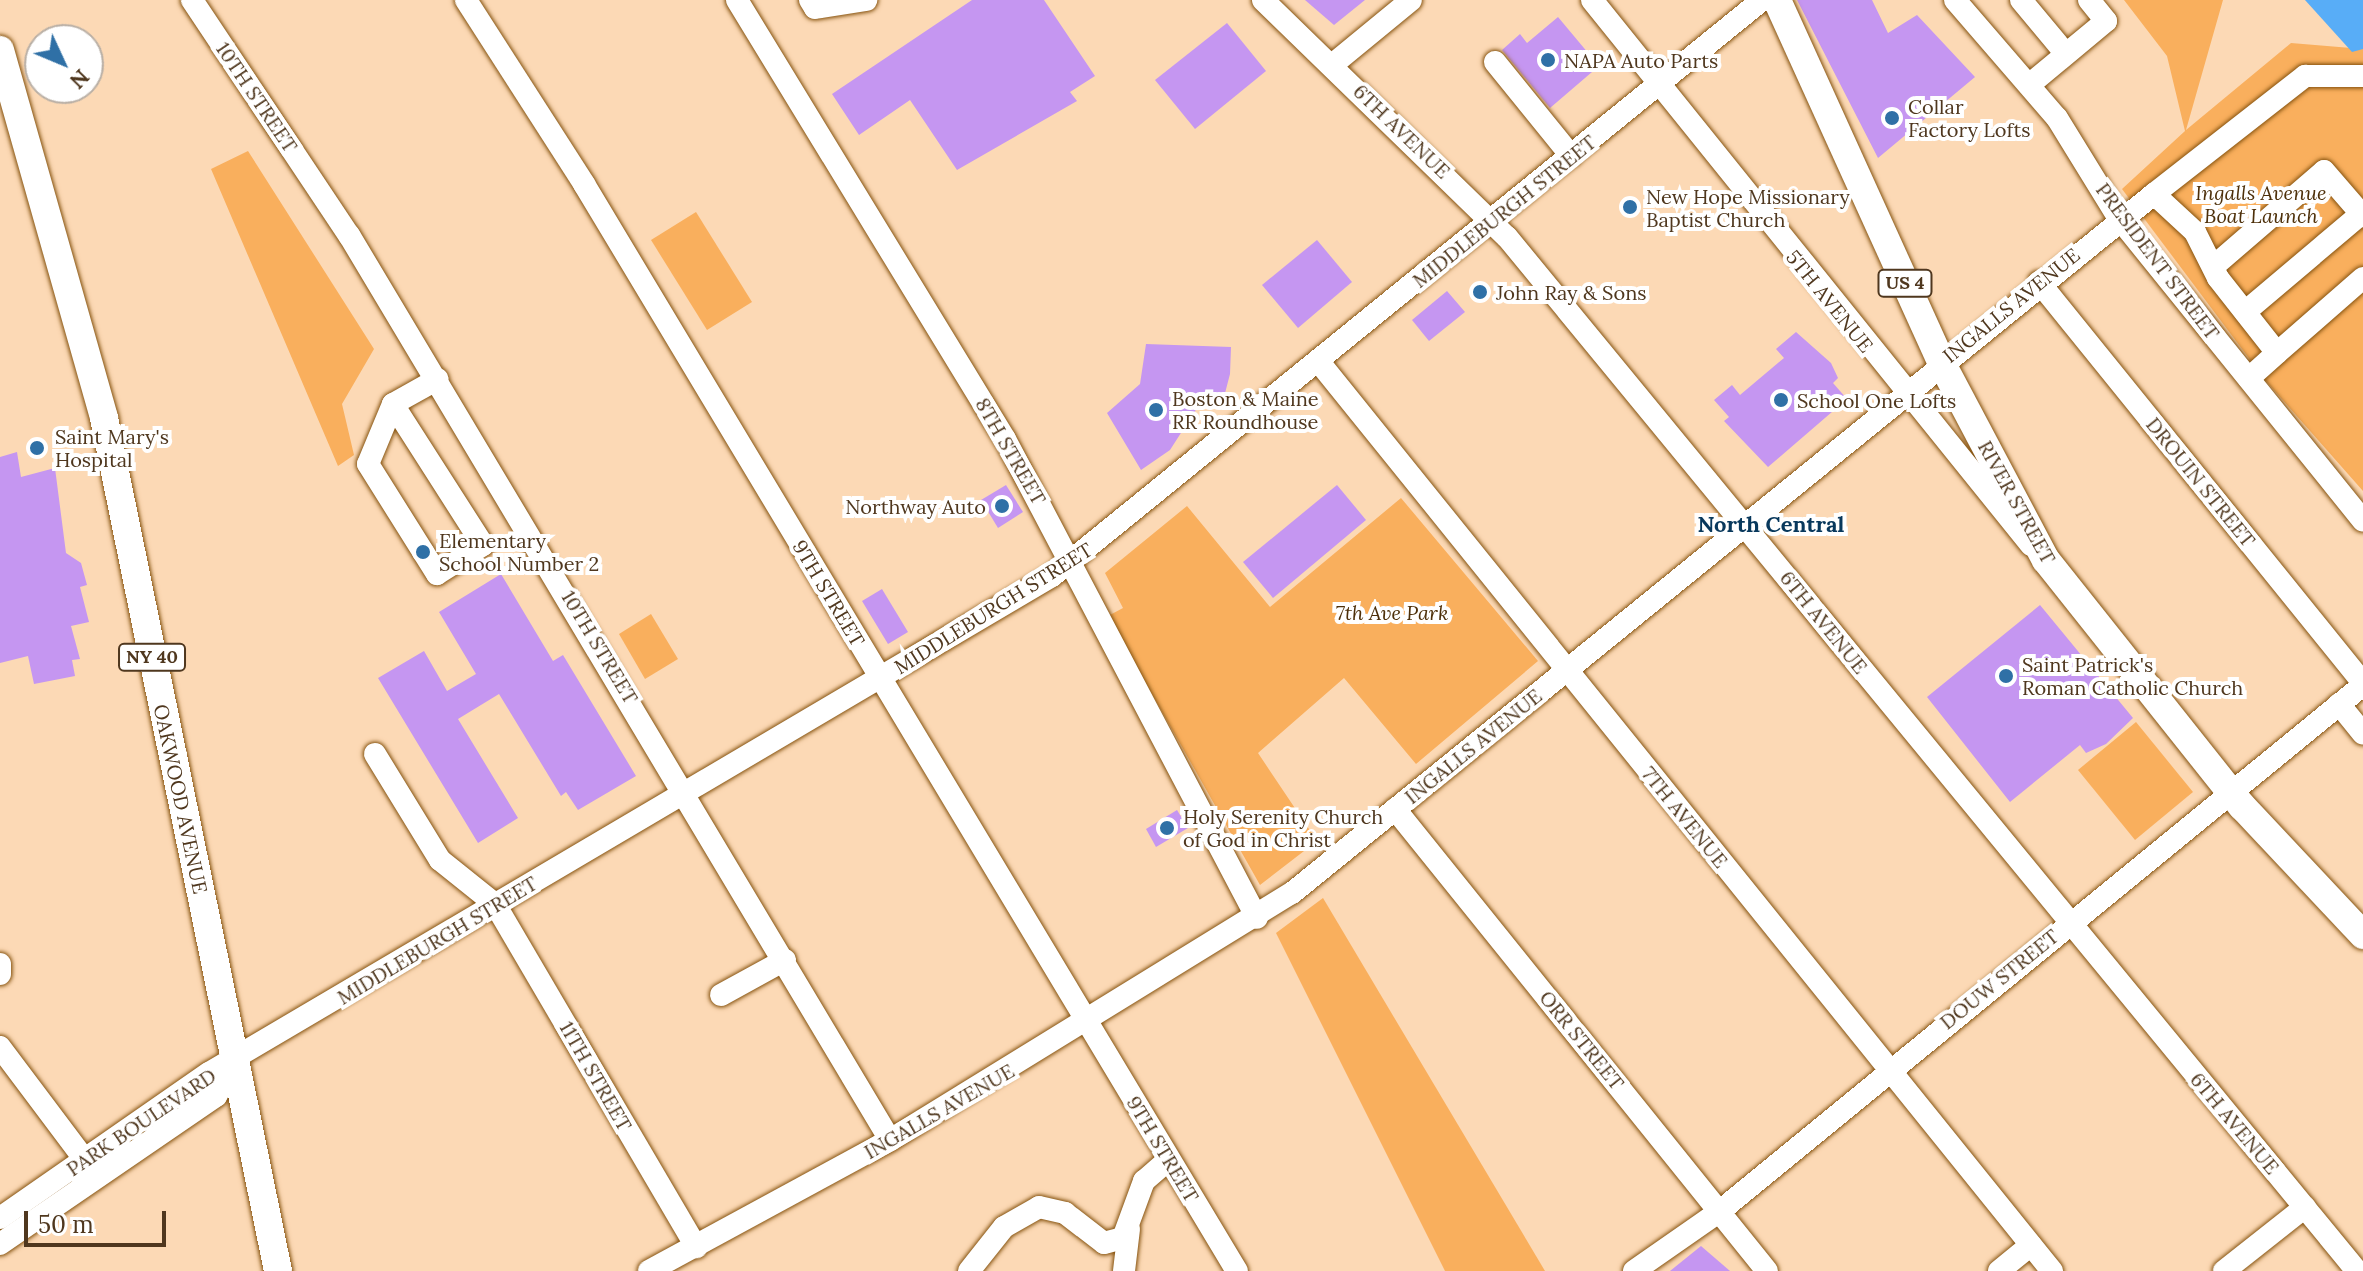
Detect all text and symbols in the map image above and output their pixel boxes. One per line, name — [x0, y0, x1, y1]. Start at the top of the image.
north arrow — [24, 24, 104, 104]
street label: 10TH STREET — [211, 37, 303, 157]
place label: NAPA Auto Parts — [1564, 48, 1718, 72]
marker: NAPA Auto Parts — [1539, 51, 1557, 69]
text: N — [64, 63, 96, 95]
street label: 6TH AVENUE — [1349, 79, 1455, 183]
place label: Collar Factory Lofts — [1908, 94, 2030, 141]
marker: Collar Factory Lofts — [1883, 109, 1901, 127]
street label: MIDDLEBURGH STREET — [1408, 130, 1600, 292]
street label: PRESIDENT STREET — [2091, 178, 2225, 344]
park label: Ingalls Avenue Boat Launch — [2195, 180, 2327, 227]
place label: New Hope Missionary Baptist Church — [1646, 184, 1850, 231]
marker: New Hope Missionary Baptist Church — [1621, 198, 1639, 216]
street label: INGALLS AVENUE — [1938, 242, 2084, 368]
street label: 5TH AVENUE — [1781, 245, 1879, 357]
road number: US 4 — [1877, 269, 1933, 297]
place label: John Ray & Sons — [1496, 280, 1647, 304]
marker: John Ray & Sons — [1471, 283, 1489, 301]
place label: Boston & Maine RR Roundhouse — [1172, 386, 1319, 433]
place label: School One Lofts — [1797, 388, 1956, 412]
marker: School One Lofts — [1772, 391, 1790, 409]
street label: 8TH STREET — [971, 393, 1051, 509]
marker: Boston & Maine RR Roundhouse — [1147, 401, 1165, 419]
street label: DROUIN STREET — [2141, 412, 2261, 552]
place label: Saint Mary's Hospital — [55, 424, 169, 471]
street label: RIVER STREET — [1973, 436, 2061, 568]
marker: Saint Mary's Hospital — [26, 437, 48, 459]
place label: Northway Auto — [845, 494, 986, 518]
marker: Northway Auto — [993, 497, 1011, 515]
district label: North Central — [1698, 512, 1844, 538]
place label: Elementary School Number 2 — [439, 528, 599, 575]
street label: 9TH STREET — [788, 536, 870, 650]
street label: MIDDLEBURGH STREET — [890, 537, 1096, 679]
marker: Elementary School Number 2 — [414, 543, 432, 561]
street label: 6TH AVENUE — [1775, 566, 1873, 678]
street label: 10TH STREET — [557, 586, 643, 708]
park label: 7th Ave Park — [1336, 600, 1448, 624]
road number: NY 40 — [118, 643, 186, 671]
place label: Saint Patrick's Roman Catholic Church — [2022, 652, 2243, 699]
marker: Saint Patrick's Roman Catholic Church — [1997, 667, 2015, 685]
street label: INGALLS AVENUE — [1400, 683, 1546, 809]
street label: OAKWOOD AVENUE — [149, 702, 213, 896]
street label: 7TH AVENUE — [1637, 762, 1733, 872]
place label: Holy Serenity Church of God in Christ — [1183, 804, 1383, 851]
marker: Holy Serenity Church of God in Christ — [1158, 819, 1176, 837]
street label: MIDDLEBURGH STREET — [333, 871, 541, 1009]
street label: DOUW STREET — [1935, 924, 2063, 1034]
street label: ORR STREET — [1535, 986, 1629, 1094]
street label: 11TH STREET — [555, 1017, 637, 1135]
street label: INGALLS AVENUE — [860, 1058, 1018, 1164]
street label: PARK BOULEVARD — [62, 1063, 220, 1181]
street label: 6TH AVENUE — [2186, 1067, 2284, 1179]
street label: 9TH STREET — [1122, 1092, 1204, 1206]
scale bar — [28, 1195, 170, 1245]
text: 50 m — [38, 1209, 94, 1240]

